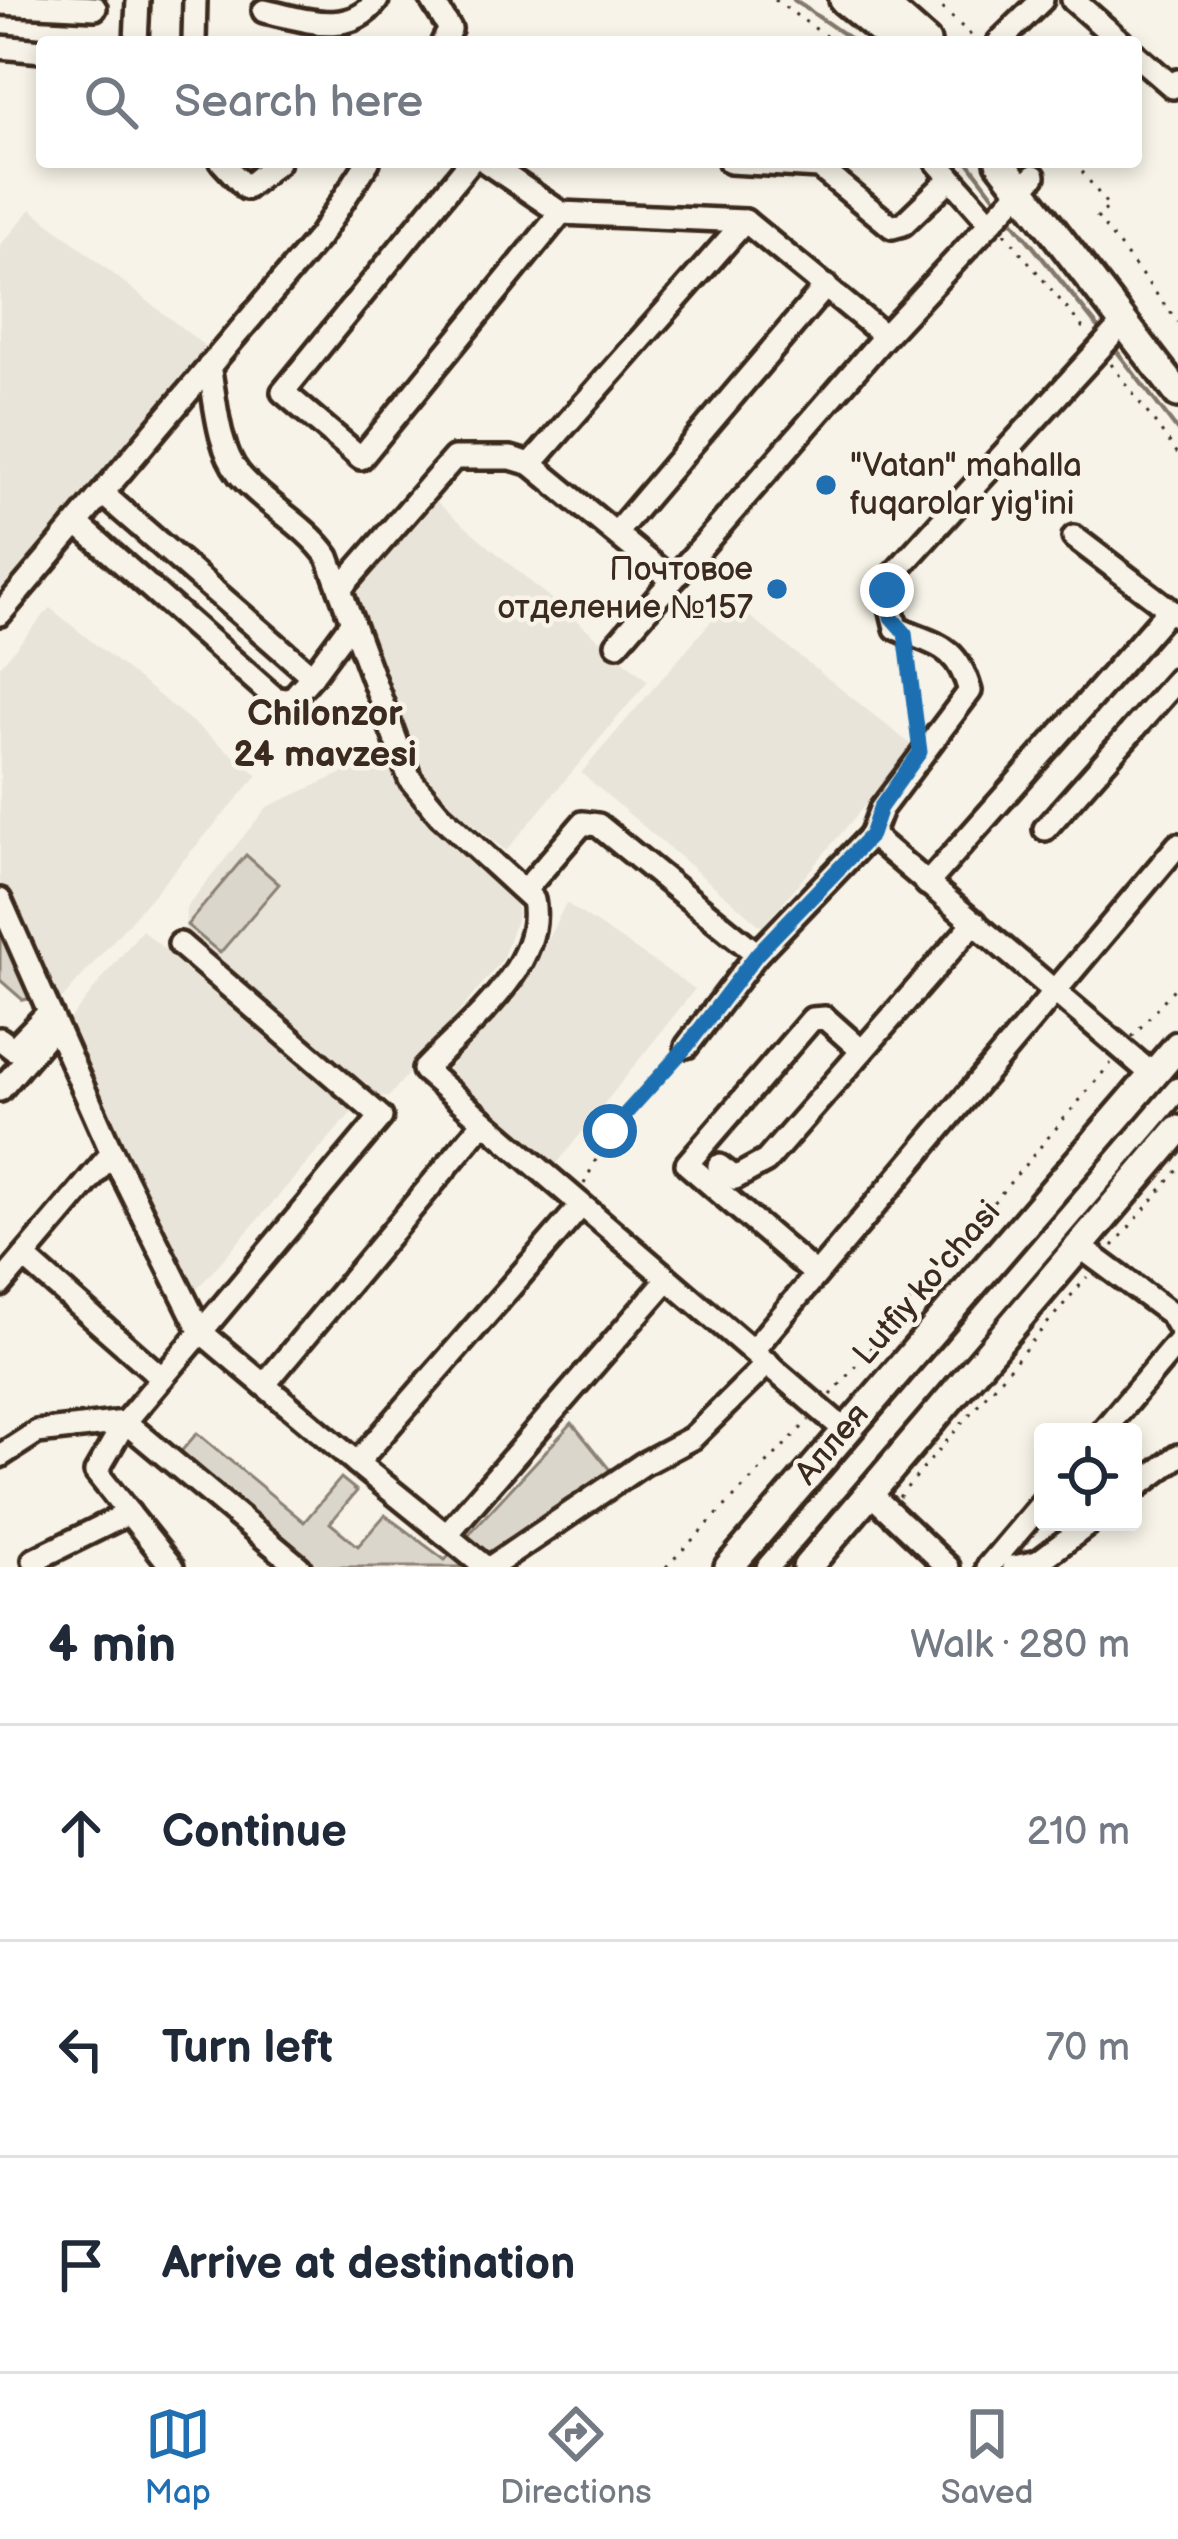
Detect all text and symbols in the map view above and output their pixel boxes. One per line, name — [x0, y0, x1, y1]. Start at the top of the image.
search box — [36, 36, 1142, 168]
icon: search — [78, 69, 144, 135]
text: Search here — [174, 75, 423, 130]
place label: "Vatan" mahalla fuqarolar yig'ini — [850, 446, 1082, 524]
marker: "Vatan" mahalla fuqarolar yig'ini — [813, 472, 839, 498]
place label: Почтовое отделение №157 — [498, 550, 753, 628]
route end — [860, 563, 914, 617]
marker: Почтовое отделение №157 — [764, 576, 790, 602]
district label: Chilonzor 24 mavzesi — [233, 693, 417, 777]
route start — [583, 1104, 637, 1158]
street label: Lutfiy ko'chasi — [845, 1193, 1009, 1373]
street label: Аллея — [786, 1395, 878, 1494]
map controls — [1034, 1423, 1142, 1531]
button: locate — [1034, 1423, 1142, 1531]
text: 4 min — [48, 1615, 176, 1676]
text: Walk · 280 m — [910, 1622, 1130, 1669]
icon: ahead — [48, 1800, 114, 1866]
text: Continue — [162, 1805, 347, 1860]
text: 210 m — [1027, 1809, 1130, 1856]
icon: left — [48, 2016, 114, 2082]
text: Turn left — [162, 2021, 333, 2076]
text: 70 m — [1045, 2025, 1130, 2072]
icon: arrive — [48, 2232, 114, 2298]
text: Arrive at destination — [162, 2237, 575, 2292]
tab: Map — [145, 2401, 211, 2513]
tab: Directions — [500, 2401, 652, 2513]
tab: Saved — [941, 2401, 1033, 2513]

